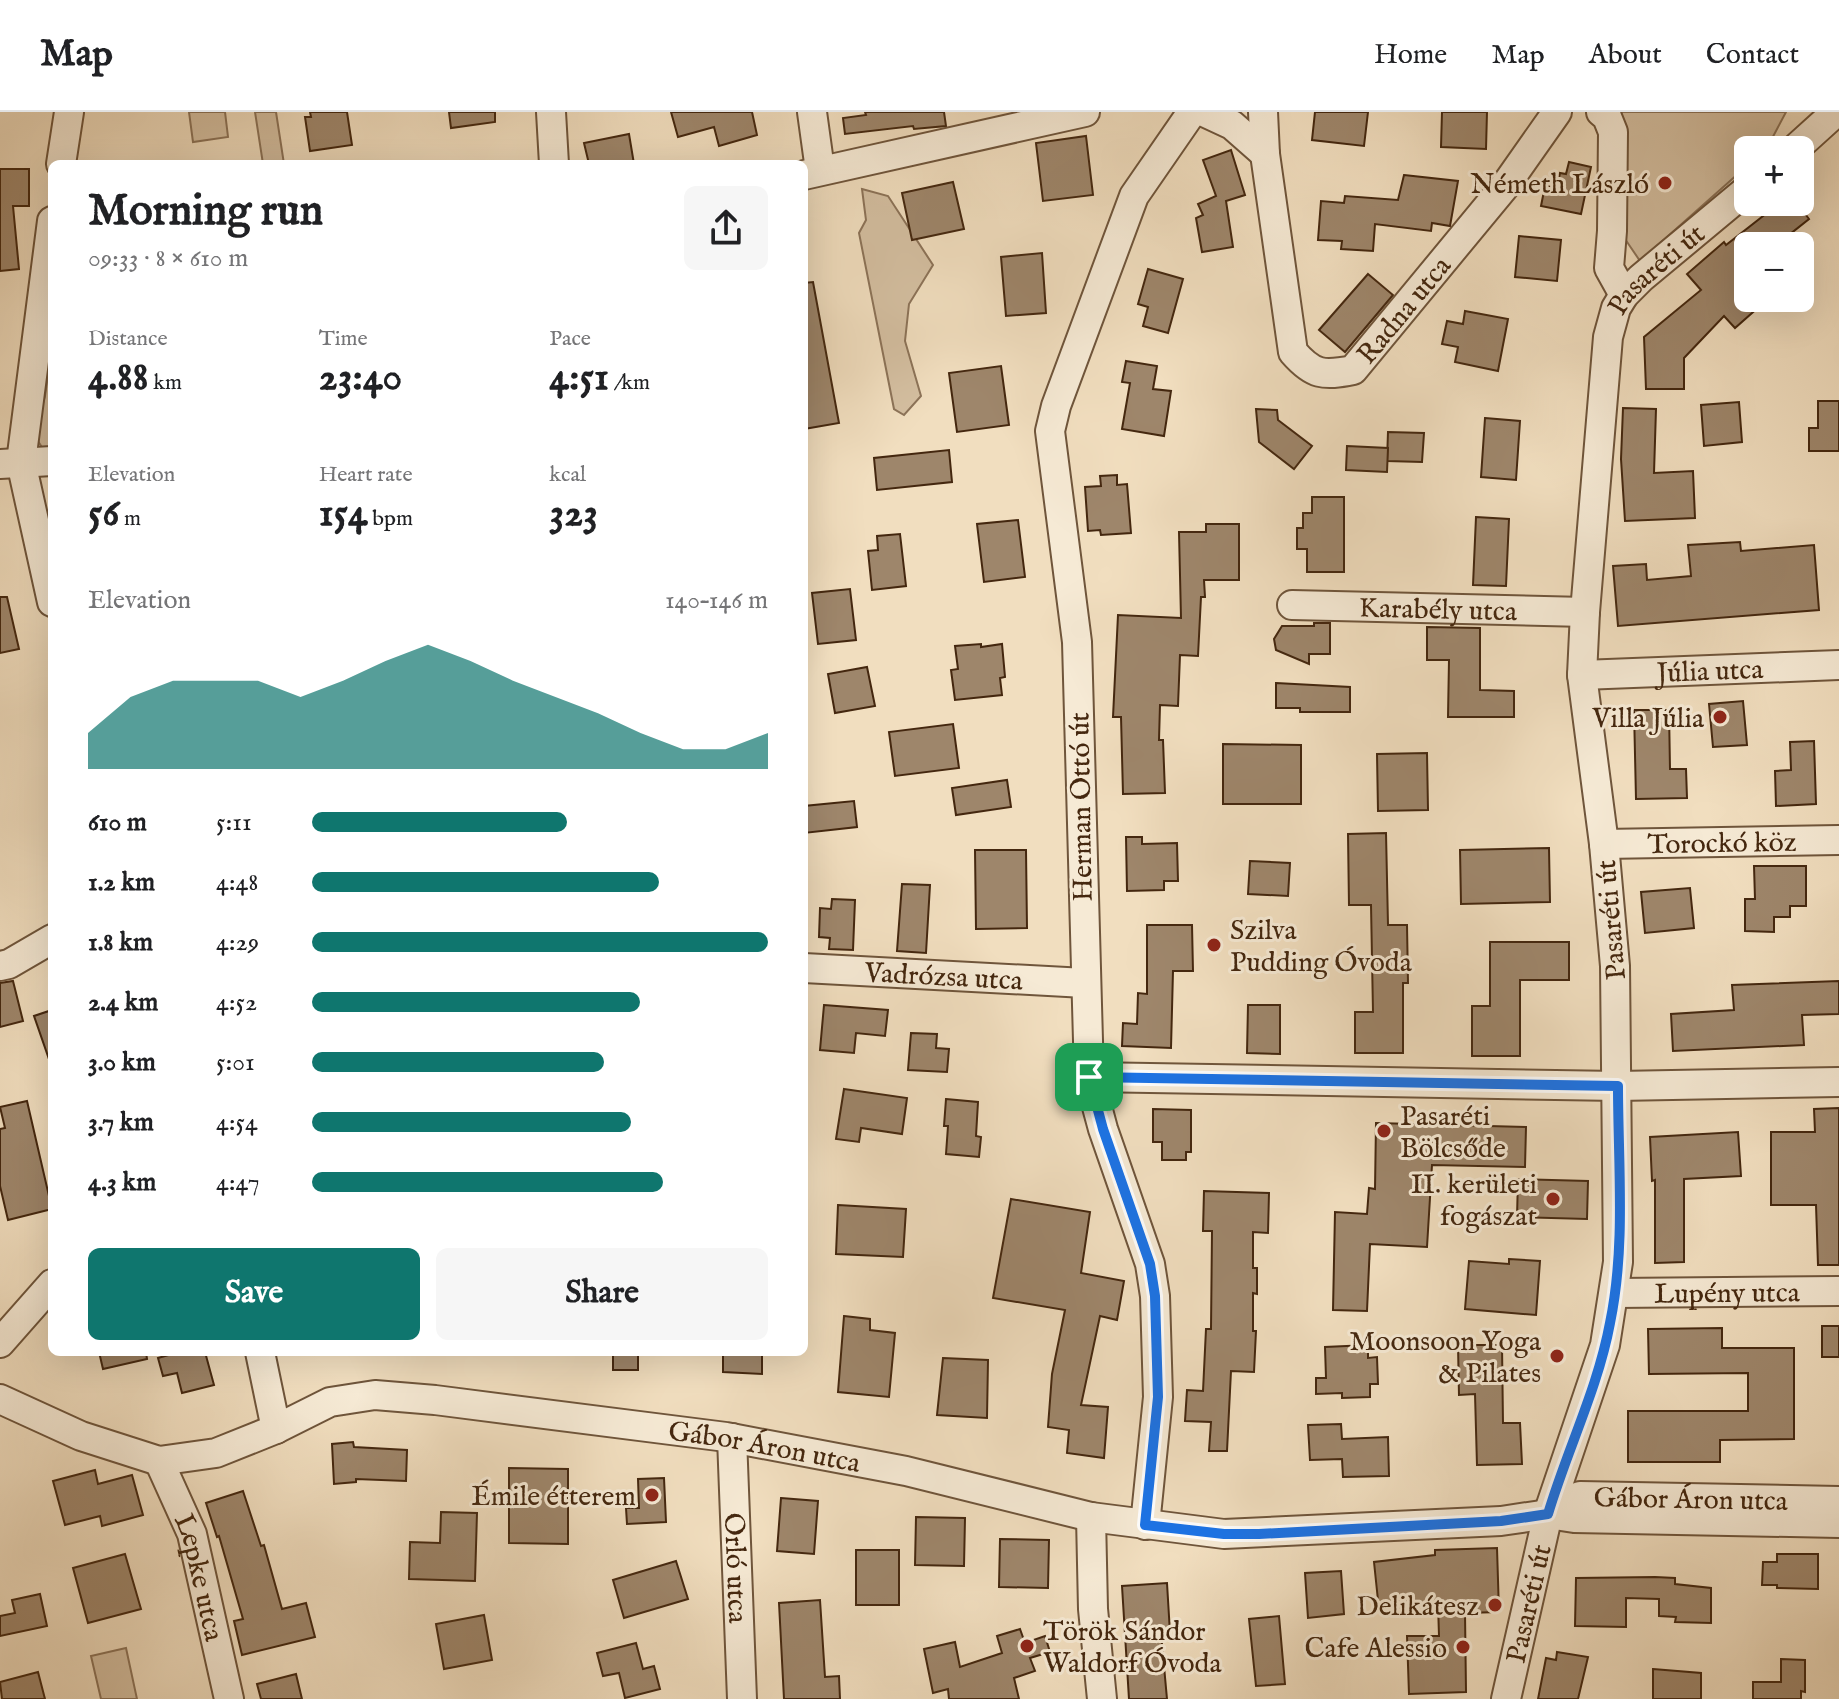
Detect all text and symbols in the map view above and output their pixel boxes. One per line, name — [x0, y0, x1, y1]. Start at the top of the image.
text: Map — [40, 31, 113, 79]
text: Home — [1374, 38, 1447, 73]
text: Map — [1491, 38, 1545, 73]
text: About — [1589, 38, 1662, 73]
text: Contact — [1706, 38, 1799, 73]
map controls — [1734, 136, 1814, 312]
button: + — [1734, 136, 1814, 216]
place label: Németh László — [1470, 168, 1649, 203]
marker: Németh László — [1656, 174, 1674, 192]
text: Morning run — [88, 184, 323, 240]
button: share — [684, 186, 768, 270]
street label: Pasaréti út — [1601, 217, 1713, 322]
button: − — [1734, 232, 1814, 312]
text: 09:33 · 8 × 610 m — [88, 242, 248, 275]
street label: Radna utca — [1350, 249, 1460, 372]
text: Distance — [88, 325, 168, 353]
text: Time — [319, 325, 368, 353]
text: Pace — [549, 325, 591, 353]
text: 4.88 — [88, 353, 148, 404]
text: 23:40 — [319, 353, 402, 404]
text: 4:51 — [549, 353, 609, 404]
text: km — [148, 369, 182, 397]
text: /km — [609, 369, 650, 397]
text: Elevation — [88, 461, 175, 489]
text: Heart rate — [319, 461, 413, 489]
text: kcal — [549, 461, 586, 489]
text: 56 — [88, 489, 119, 540]
text: 154 — [319, 489, 367, 540]
text: 323 — [549, 489, 598, 540]
text: m — [119, 505, 141, 533]
text: bpm — [367, 505, 413, 533]
text: Elevation — [88, 584, 191, 617]
text: 140–146 m — [665, 584, 768, 617]
street label: Karabély utca — [1358, 592, 1518, 630]
street label: Júlia utca — [1653, 653, 1765, 692]
place label: Villa Júlia — [1591, 702, 1705, 737]
marker: Villa Júlia — [1711, 708, 1729, 726]
street label: Herman Ottó út — [1063, 712, 1102, 902]
text: 610 m — [88, 806, 147, 839]
text: 5:11 — [216, 806, 252, 839]
street label: Torockó köz — [1647, 826, 1797, 863]
street label: Pasaréti út — [1590, 858, 1635, 981]
text: 1.2 km — [88, 866, 155, 899]
text: 4:48 — [216, 866, 259, 899]
place label: Szilva Pudding Óvoda — [1230, 914, 1413, 981]
text: 1.8 km — [88, 926, 153, 959]
text: 4:29 — [216, 926, 259, 959]
marker: Szilva Pudding Óvoda — [1205, 936, 1223, 954]
street label: Vadrózsa utca — [863, 956, 1025, 1000]
text: 2.4 km — [88, 986, 158, 1019]
text: 4:52 — [216, 986, 257, 1019]
pin — [1055, 1043, 1123, 1111]
text: 3.0 km — [88, 1046, 156, 1079]
text: 5:01 — [216, 1046, 255, 1079]
icon: arrive — [1067, 1055, 1111, 1099]
place label: Pasaréti Bölcsőde — [1400, 1100, 1506, 1167]
text: 3.7 km — [88, 1106, 154, 1139]
text: 4:54 — [216, 1106, 258, 1139]
marker: Pasaréti Bölcsőde — [1375, 1122, 1393, 1140]
text: 4.3 km — [88, 1166, 156, 1199]
text: 4:47 — [216, 1166, 260, 1199]
place label: II. kerületi fogászat — [1411, 1168, 1537, 1235]
marker: II. kerületi fogászat — [1544, 1190, 1562, 1208]
button: Save — [88, 1248, 420, 1340]
button: Share — [436, 1248, 768, 1340]
street label: Lupény utca — [1654, 1276, 1801, 1313]
place label: Moonsoon Yoga & Pilates — [1349, 1325, 1542, 1392]
marker: Moonsoon Yoga & Pilates — [1548, 1347, 1566, 1365]
street label: Gábor Áron utca — [666, 1415, 864, 1482]
place label: Émile étterem — [471, 1479, 636, 1515]
street label: Gábor Áron utca — [1593, 1481, 1789, 1520]
marker: Émile étterem — [643, 1486, 661, 1504]
street label: Lepke utca — [165, 1509, 231, 1646]
street label: Orló utca — [715, 1512, 754, 1625]
street label: Pasaréti út — [1500, 1541, 1561, 1667]
place label: Delikátesz — [1356, 1590, 1479, 1625]
marker: Delikátesz — [1486, 1596, 1504, 1614]
place label: Török Sándor Waldorf Óvoda — [1043, 1615, 1223, 1682]
place label: Cafe Alessio — [1304, 1632, 1447, 1667]
marker: Török Sándor Waldorf Óvoda — [1018, 1637, 1036, 1655]
marker: Cafe Alessio — [1454, 1638, 1472, 1656]

